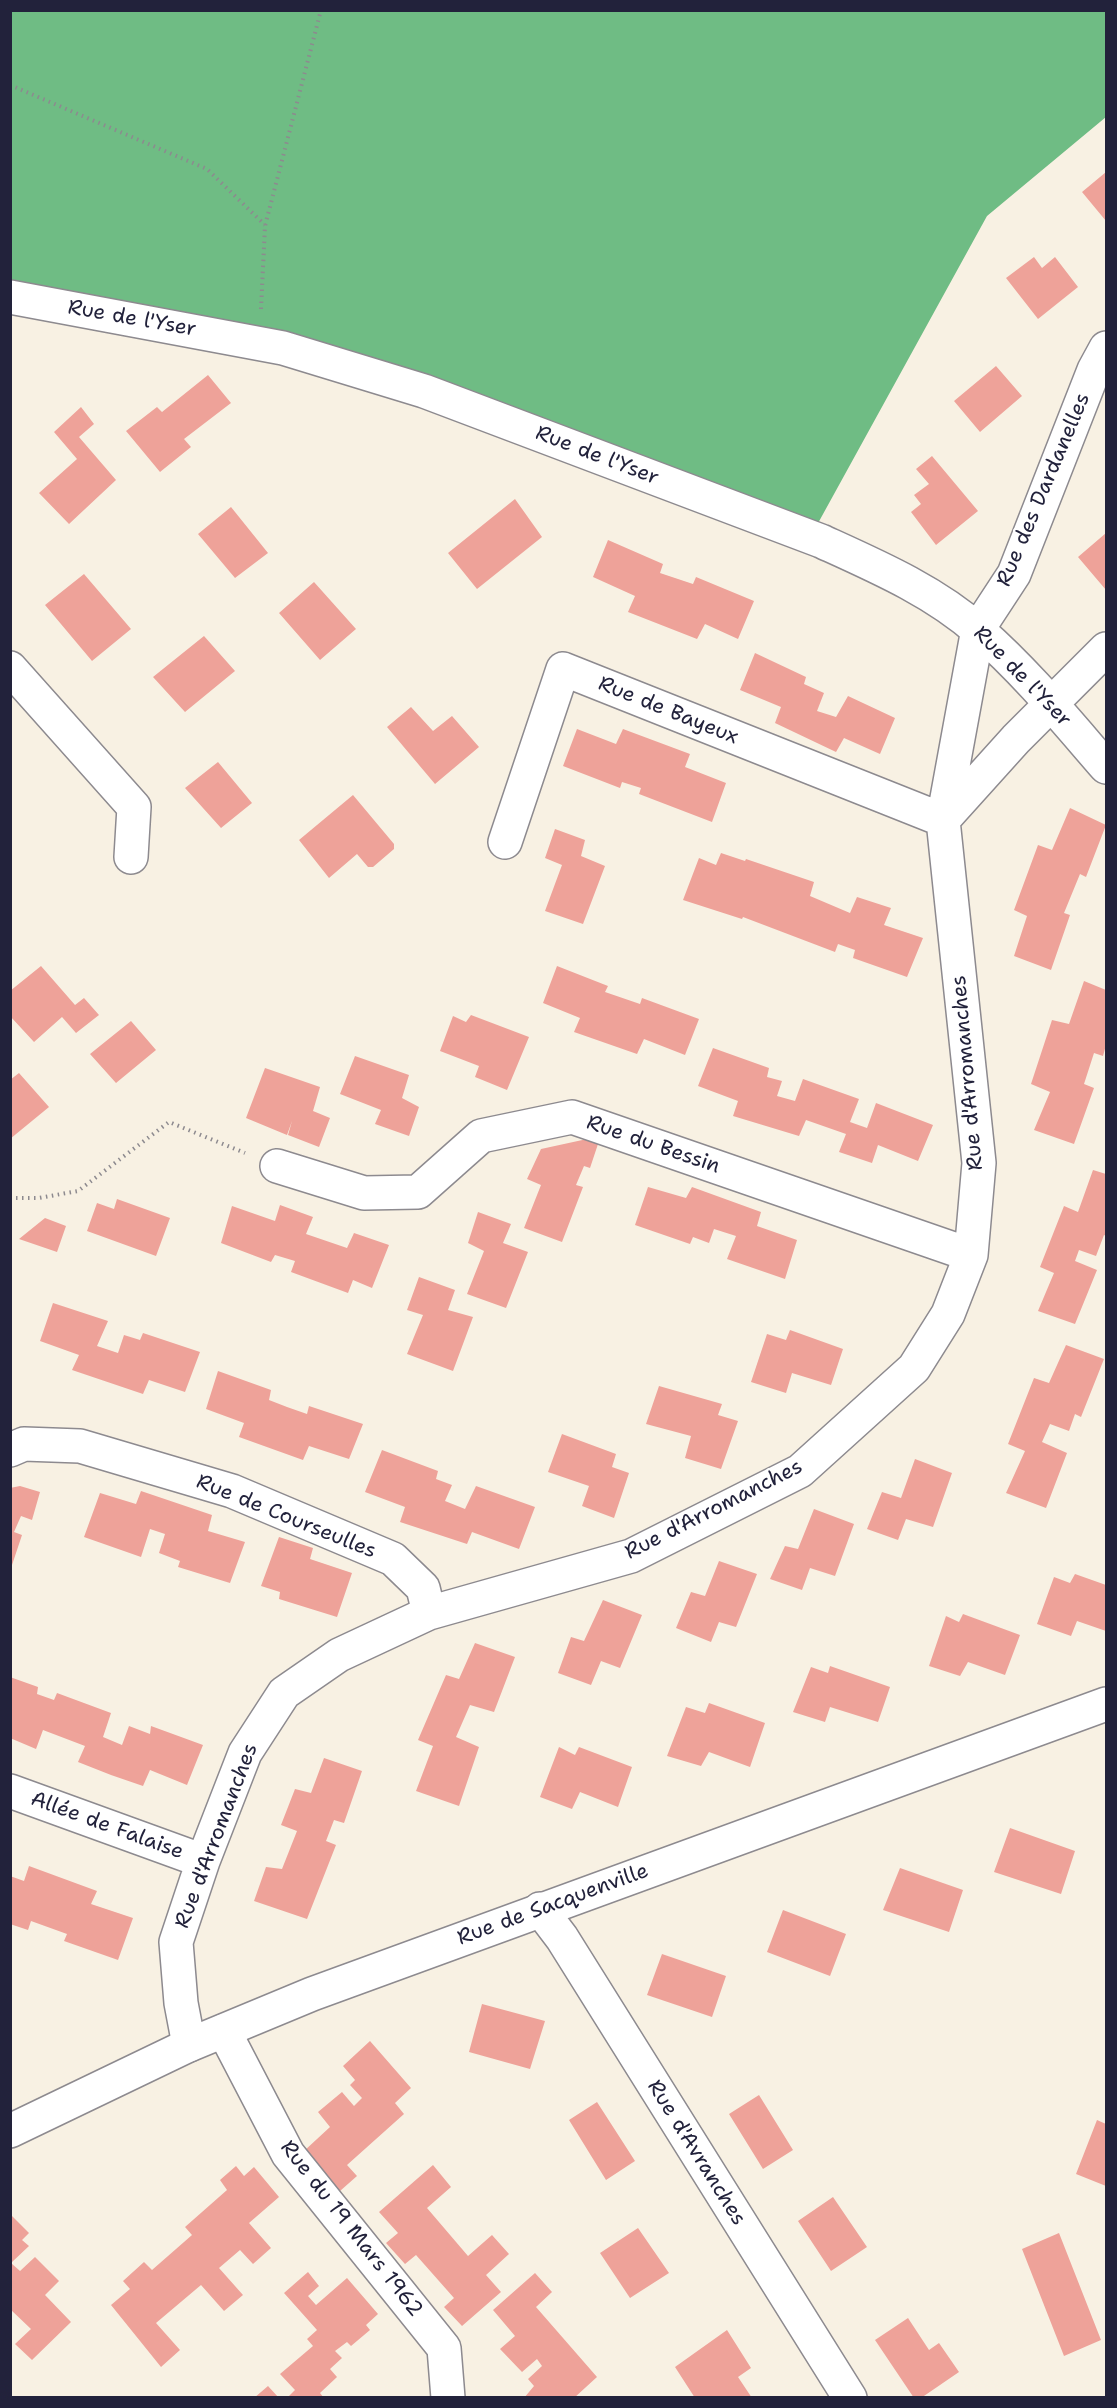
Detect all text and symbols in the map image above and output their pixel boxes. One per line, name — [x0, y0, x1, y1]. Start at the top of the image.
street label: Rue de l'Yser — [66, 295, 198, 343]
street label: Rue des Dardanelles — [992, 389, 1096, 591]
street label: Rue de l'Yser — [532, 421, 662, 491]
street label: Rue de l'Yser — [968, 621, 1076, 733]
street label: Rue de Bayeux — [594, 671, 742, 751]
street label: Rue d'Arromanches — [947, 974, 989, 1172]
street label: Rue du Bessin — [583, 1110, 723, 1180]
street label: Rue d'Arromanches — [621, 1454, 807, 1566]
street label: Rue de Courseulles — [192, 1469, 380, 1565]
street label: Rue d'Arromanches — [170, 1740, 264, 1932]
street label: Allée de Falaise — [27, 1787, 187, 1865]
street label: Rue de Sacquenville — [454, 1859, 652, 1951]
street label: Rue d'Avranches — [641, 2076, 751, 2230]
street label: Rue du 19 Mars 1962 — [274, 2136, 428, 2322]

